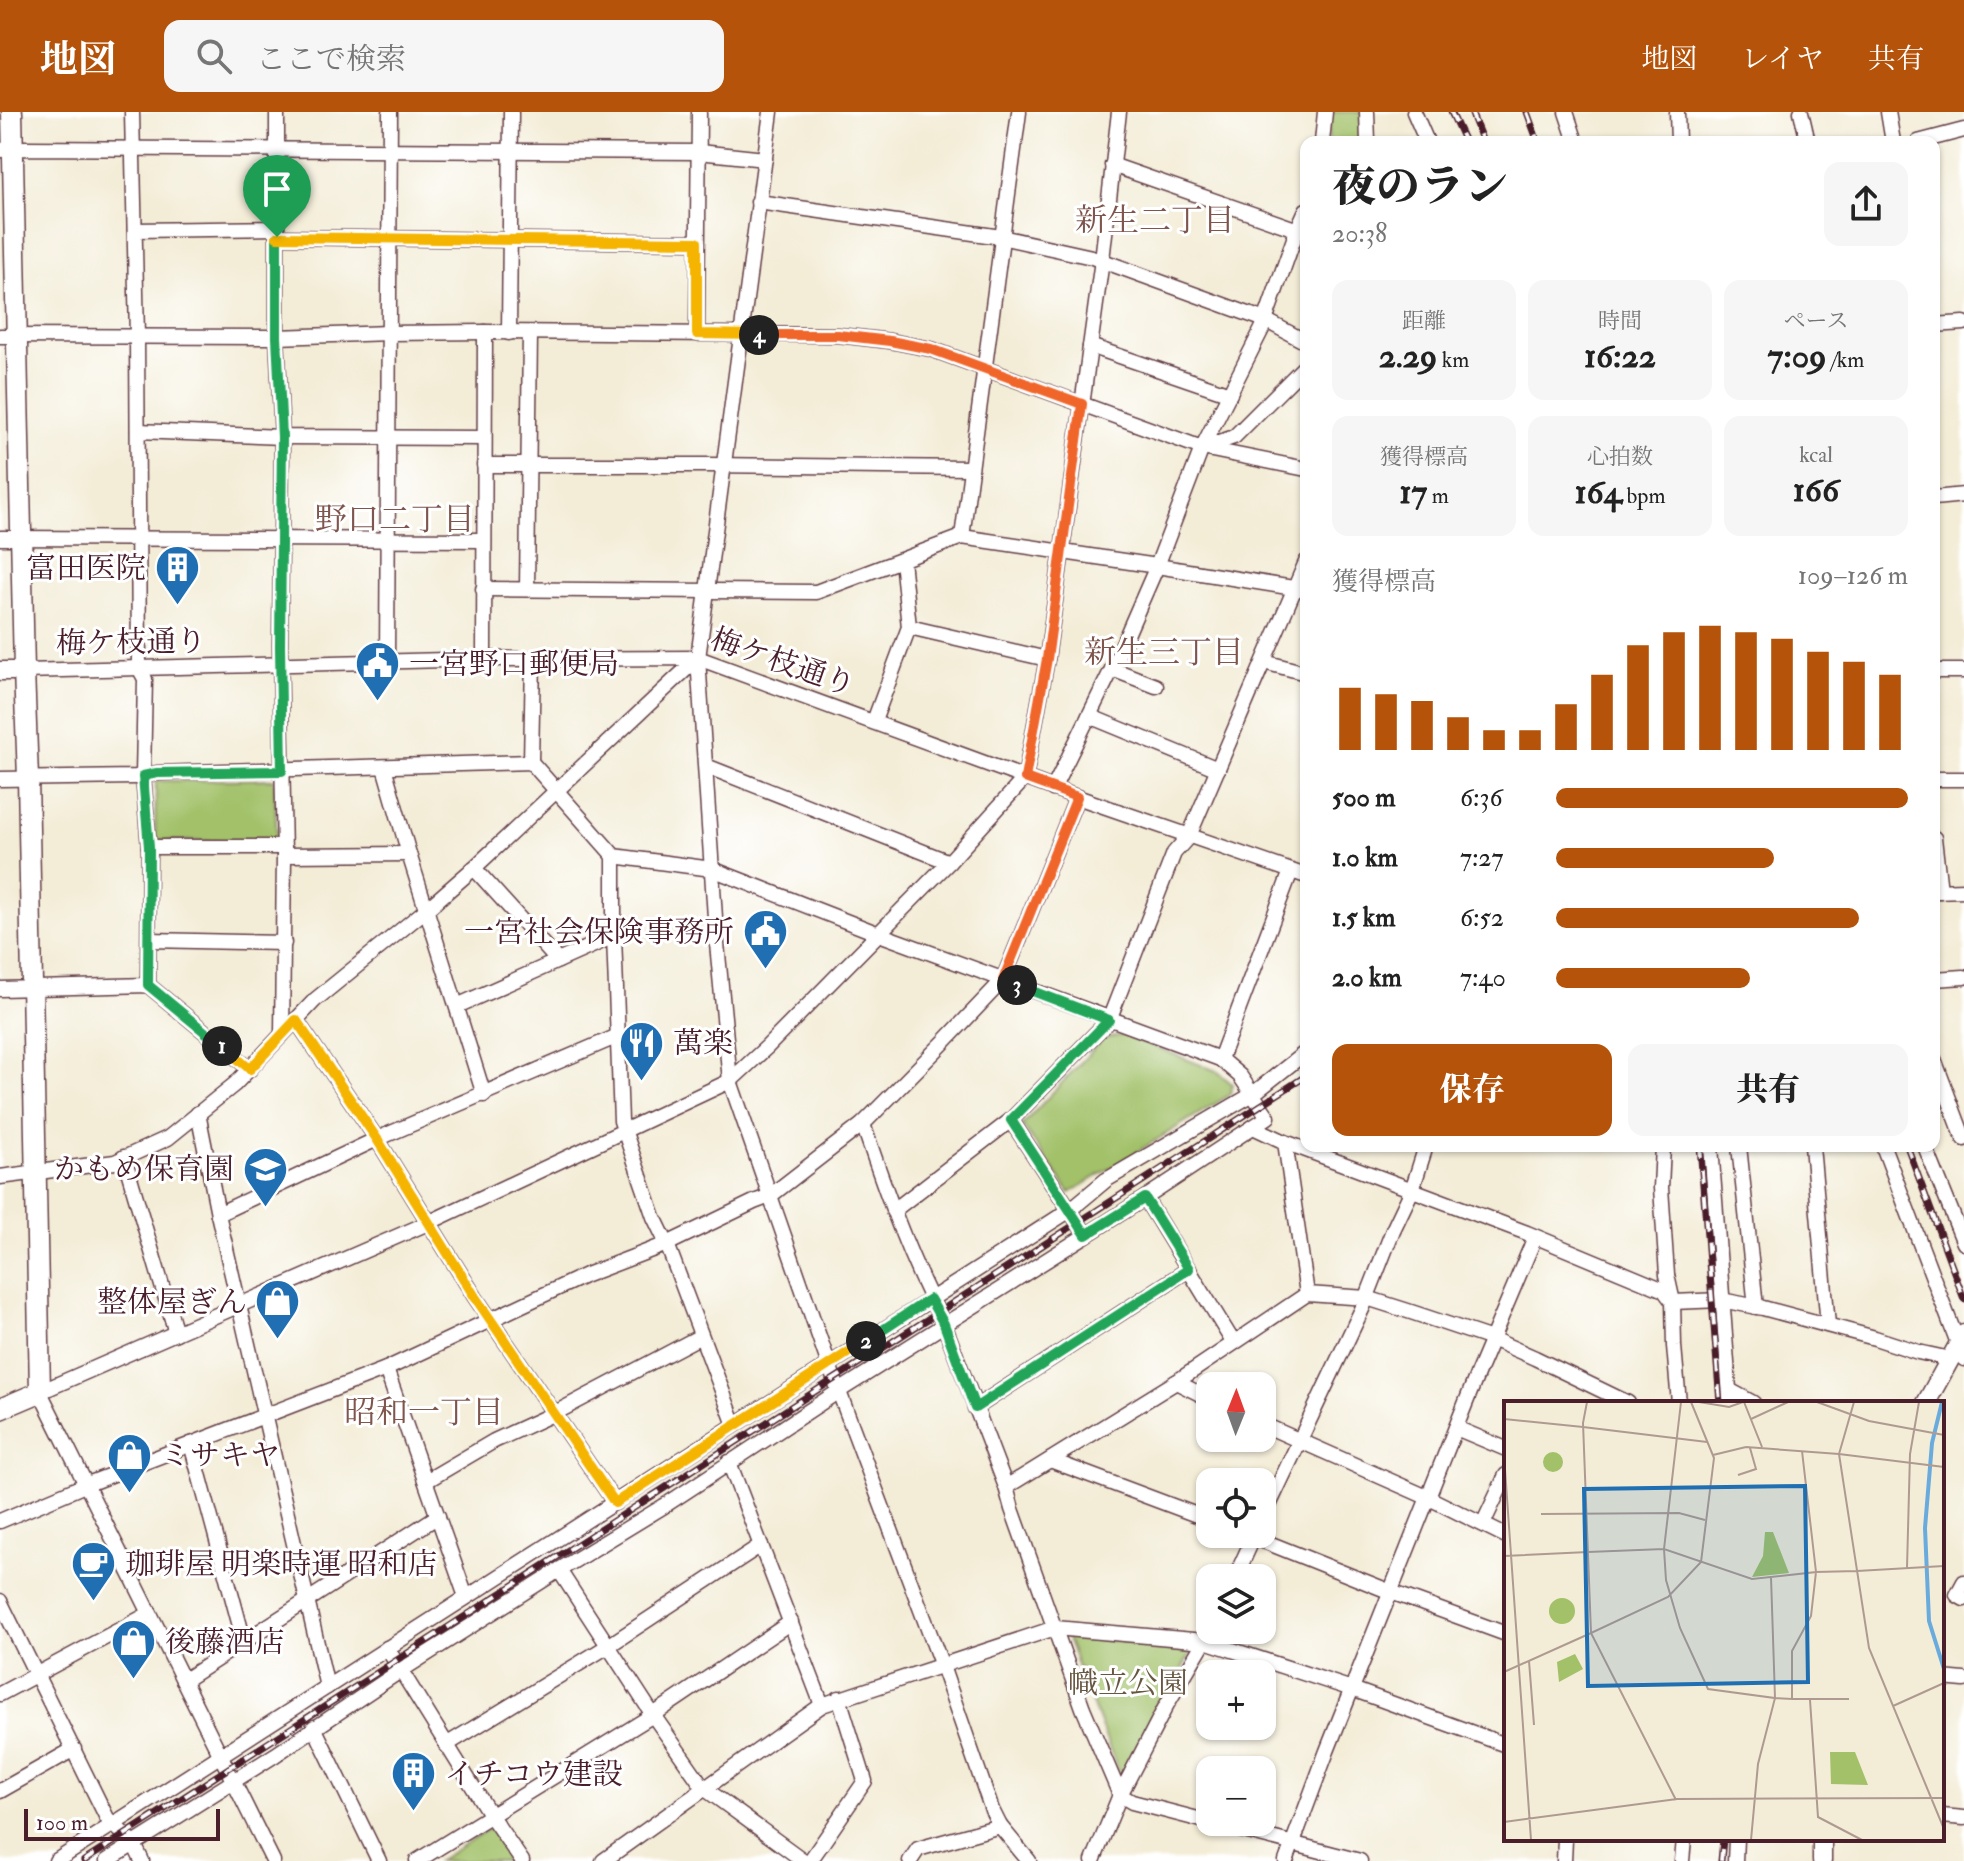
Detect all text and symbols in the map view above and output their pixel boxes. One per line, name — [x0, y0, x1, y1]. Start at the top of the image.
search box — [164, 20, 724, 92]
icon: search — [192, 34, 236, 78]
text: 地図 — [40, 36, 116, 84]
text: ここで検索 — [256, 41, 406, 78]
text: 地図 — [1641, 42, 1697, 77]
text: レイヤ — [1741, 42, 1824, 77]
text: 共有 — [1868, 42, 1924, 77]
pin — [243, 155, 311, 237]
text: 夜のラン — [1332, 160, 1508, 215]
button: share — [1824, 162, 1908, 246]
icon: arrive — [255, 167, 299, 211]
district label: 新生二丁目 — [1075, 201, 1235, 241]
text: 20:38 — [1332, 218, 1387, 250]
text: 距離 — [1402, 307, 1446, 335]
text: 時間 — [1598, 307, 1642, 335]
text: ペース — [1784, 307, 1848, 335]
pin: 4 — [739, 315, 779, 355]
text: 4 — [753, 321, 765, 349]
text: 2.29 — [1379, 335, 1437, 378]
text: 16:22 — [1584, 335, 1656, 378]
text: 7:09 — [1768, 335, 1826, 378]
text: km — [1437, 346, 1469, 374]
text: /km — [1826, 346, 1864, 374]
text: kcal — [1799, 441, 1833, 469]
text: 獲得標高 — [1380, 443, 1468, 471]
text: 心拍数 — [1587, 443, 1653, 471]
text: 166 — [1793, 469, 1839, 512]
text: 17 — [1399, 471, 1427, 514]
text: 164 — [1574, 471, 1622, 514]
text: m — [1427, 482, 1449, 510]
text: bpm — [1622, 482, 1666, 510]
district label: 野口二丁目 — [315, 500, 475, 540]
building icon: 富田医院 — [153, 544, 201, 607]
place label: 富田医院 — [26, 550, 146, 587]
text: 109–126 m — [1798, 560, 1908, 592]
text: 獲得標高 — [1332, 566, 1436, 598]
street label: 梅ケ枝通り — [706, 621, 860, 704]
street label: 梅ケ枝通り — [56, 623, 206, 662]
district label: 新生三丁目 — [1084, 633, 1244, 673]
public building icon: 一宮野口郵便局 — [354, 640, 402, 703]
place label: 一宮野口郵便局 — [409, 646, 619, 683]
text: 500 m — [1332, 782, 1396, 814]
text: 6:36 — [1460, 782, 1503, 814]
text: 1.0 km — [1332, 842, 1398, 874]
text: 7:27 — [1460, 842, 1503, 874]
text: 1.5 km — [1332, 902, 1395, 934]
text: 6:52 — [1460, 902, 1504, 934]
public building icon: 一宮社会保険事務所 — [741, 908, 789, 971]
place label: 一宮社会保険事務所 — [464, 914, 734, 951]
text: 2.0 km — [1332, 962, 1402, 994]
text: 7:40 — [1460, 962, 1506, 994]
pin: 3 — [997, 965, 1037, 1005]
text: 3 — [1013, 971, 1021, 999]
restaurant icon: 萬楽 — [618, 1019, 666, 1082]
place label: 萬楽 — [673, 1025, 733, 1062]
pin: 1 — [202, 1026, 242, 1066]
text: 1 — [218, 1032, 226, 1060]
button: 保存 — [1332, 1044, 1612, 1136]
button: 共有 — [1628, 1044, 1908, 1136]
school or university icon: かもめ保育園 — [241, 1145, 289, 1208]
place label: かもめ保育園 — [54, 1151, 234, 1188]
shop icon: 整体屋ぎん — [254, 1278, 302, 1341]
place label: 整体屋ぎん — [97, 1284, 247, 1321]
pin: 2 — [846, 1321, 886, 1361]
text: 2 — [860, 1327, 872, 1355]
north arrow — [1196, 1372, 1276, 1452]
map controls — [1196, 1372, 1276, 1836]
district label: 昭和一丁目 — [344, 1393, 504, 1433]
inset map — [1504, 1401, 1944, 1841]
shop icon: ミサキヤ — [105, 1431, 153, 1494]
place label: ミサキヤ — [160, 1437, 280, 1474]
button: locate — [1196, 1468, 1276, 1548]
cafe icon: 珈琲屋 明楽時運 昭和店 — [70, 1540, 118, 1603]
place label: 珈琲屋 明楽時運 昭和店 — [125, 1546, 438, 1583]
button: layers — [1196, 1564, 1276, 1644]
shop icon: 後藤酒店 — [110, 1618, 158, 1681]
place label: 後藤酒店 — [165, 1624, 285, 1661]
button: + — [1196, 1660, 1276, 1740]
park label: 幟立公園 — [1068, 1665, 1188, 1702]
building icon: イチコウ建設 — [389, 1750, 437, 1813]
place label: イチコウ建設 — [444, 1756, 623, 1793]
button: − — [1196, 1756, 1276, 1836]
scale bar — [24, 1805, 220, 1841]
text: 100 m — [36, 1809, 88, 1837]

